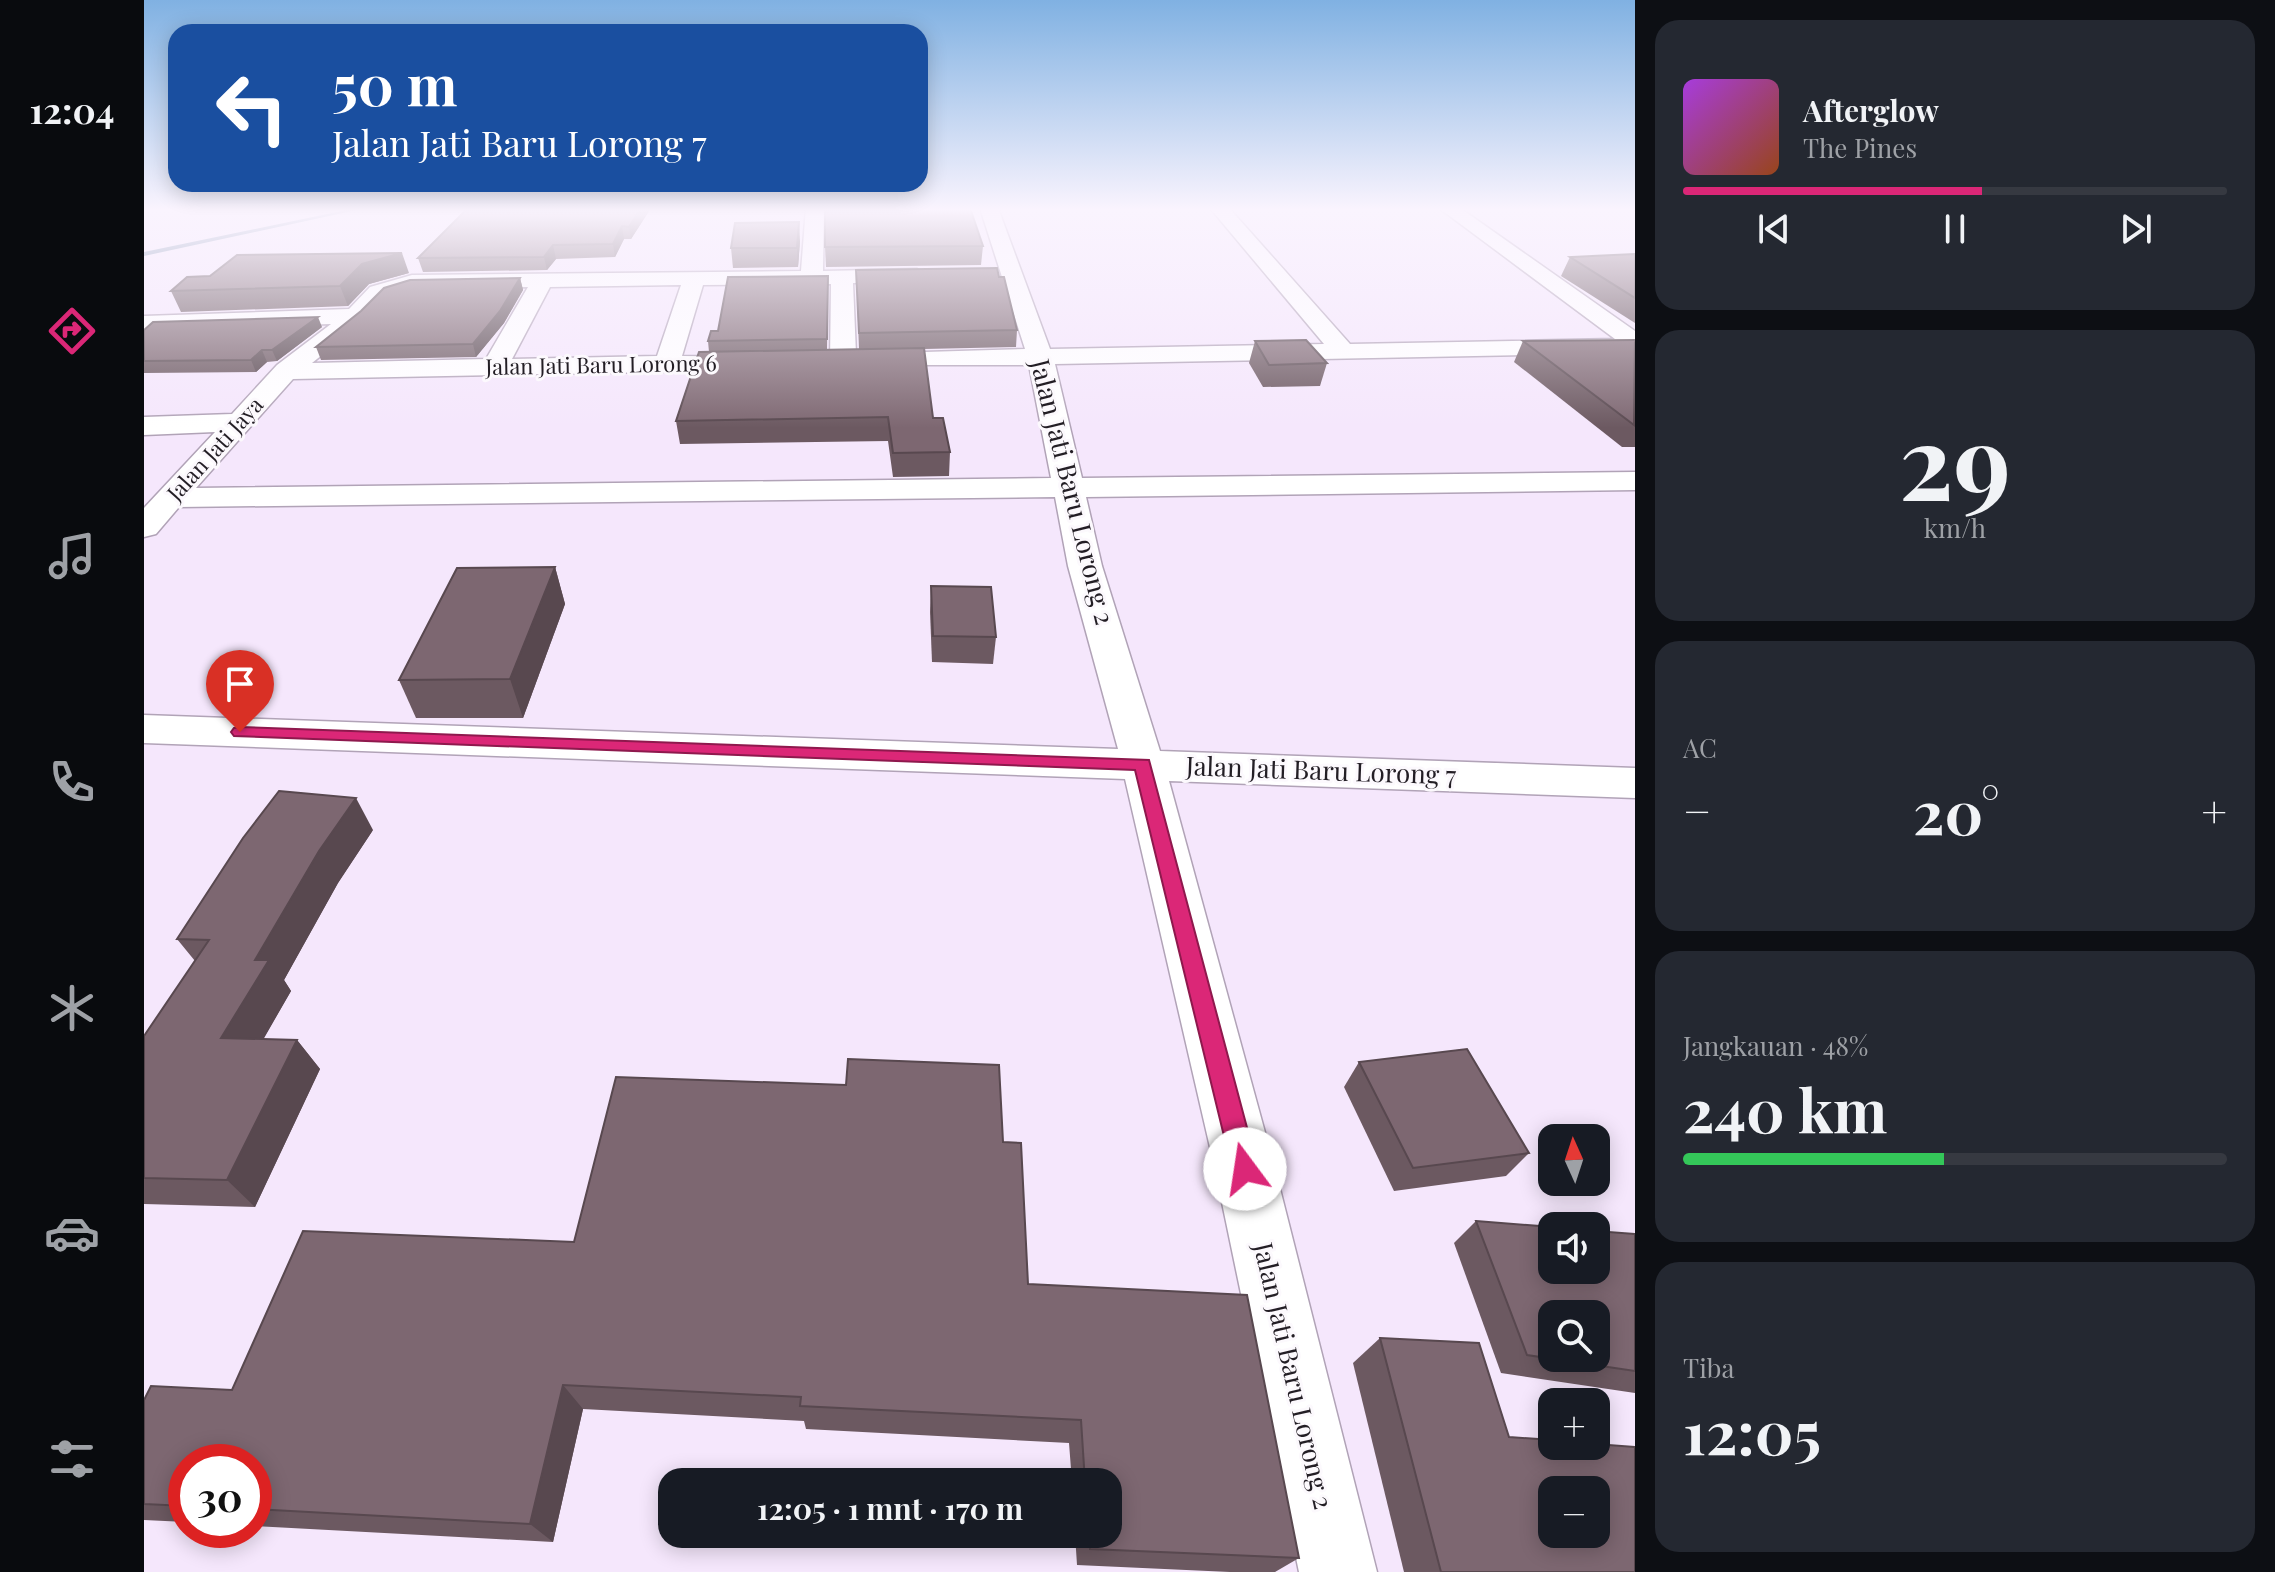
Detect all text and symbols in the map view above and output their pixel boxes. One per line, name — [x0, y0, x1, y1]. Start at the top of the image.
text: 50 m — [332, 46, 458, 121]
icon: left — [200, 56, 304, 160]
text: 12:04 — [30, 85, 114, 133]
text: Afterglow — [1803, 90, 1939, 130]
text: Jalan Jati Baru Lorong 7 — [332, 118, 707, 166]
text: The Pines — [1803, 130, 1917, 165]
icon: previous — [1752, 207, 1796, 251]
icon: pause — [1933, 207, 1977, 251]
icon: next — [2114, 207, 2158, 251]
icon: directions — [44, 303, 100, 359]
street label: Jalan Jati Baru Lorong 6 — [484, 347, 717, 381]
street label: Jalan Jati Baru Lorong 2 — [1023, 354, 1123, 628]
text: 29 — [1899, 388, 2011, 527]
street label: Jalan Jati Jaya — [159, 390, 269, 508]
text: km/h — [1924, 510, 1986, 545]
icon: music — [44, 528, 100, 584]
pin — [206, 650, 274, 732]
icon: arrive — [218, 662, 262, 706]
text: AC — [1683, 730, 1717, 765]
street label: Jalan Jati Baru Lorong 7 — [1184, 747, 1457, 792]
icon: phone — [44, 754, 100, 810]
text: 20° — [1913, 770, 2000, 850]
text: − — [1683, 780, 1711, 839]
text: + — [2201, 780, 2227, 839]
icon: climate — [44, 980, 100, 1036]
text: Jangkauan · 48% — [1683, 1028, 1868, 1063]
text: 240 km — [1683, 1068, 1887, 1148]
north arrow — [1538, 1124, 1610, 1196]
map controls — [1538, 1124, 1610, 1548]
position arrow — [1203, 1127, 1287, 1211]
icon: car — [44, 1205, 100, 1261]
button: sound — [1538, 1212, 1610, 1284]
street label: Jalan Jati Baru Lorong 2 — [1247, 1238, 1342, 1512]
button: search — [1538, 1300, 1610, 1372]
text: Tiba — [1683, 1350, 1734, 1385]
button: + — [1538, 1388, 1610, 1460]
text: 12:05 — [1683, 1390, 1821, 1470]
icon: filters — [44, 1431, 100, 1487]
speed limit sign: 30 — [168, 1444, 272, 1548]
button: − — [1538, 1476, 1610, 1548]
text: 12:05 · 1 mnt · 170 m — [757, 1488, 1023, 1528]

